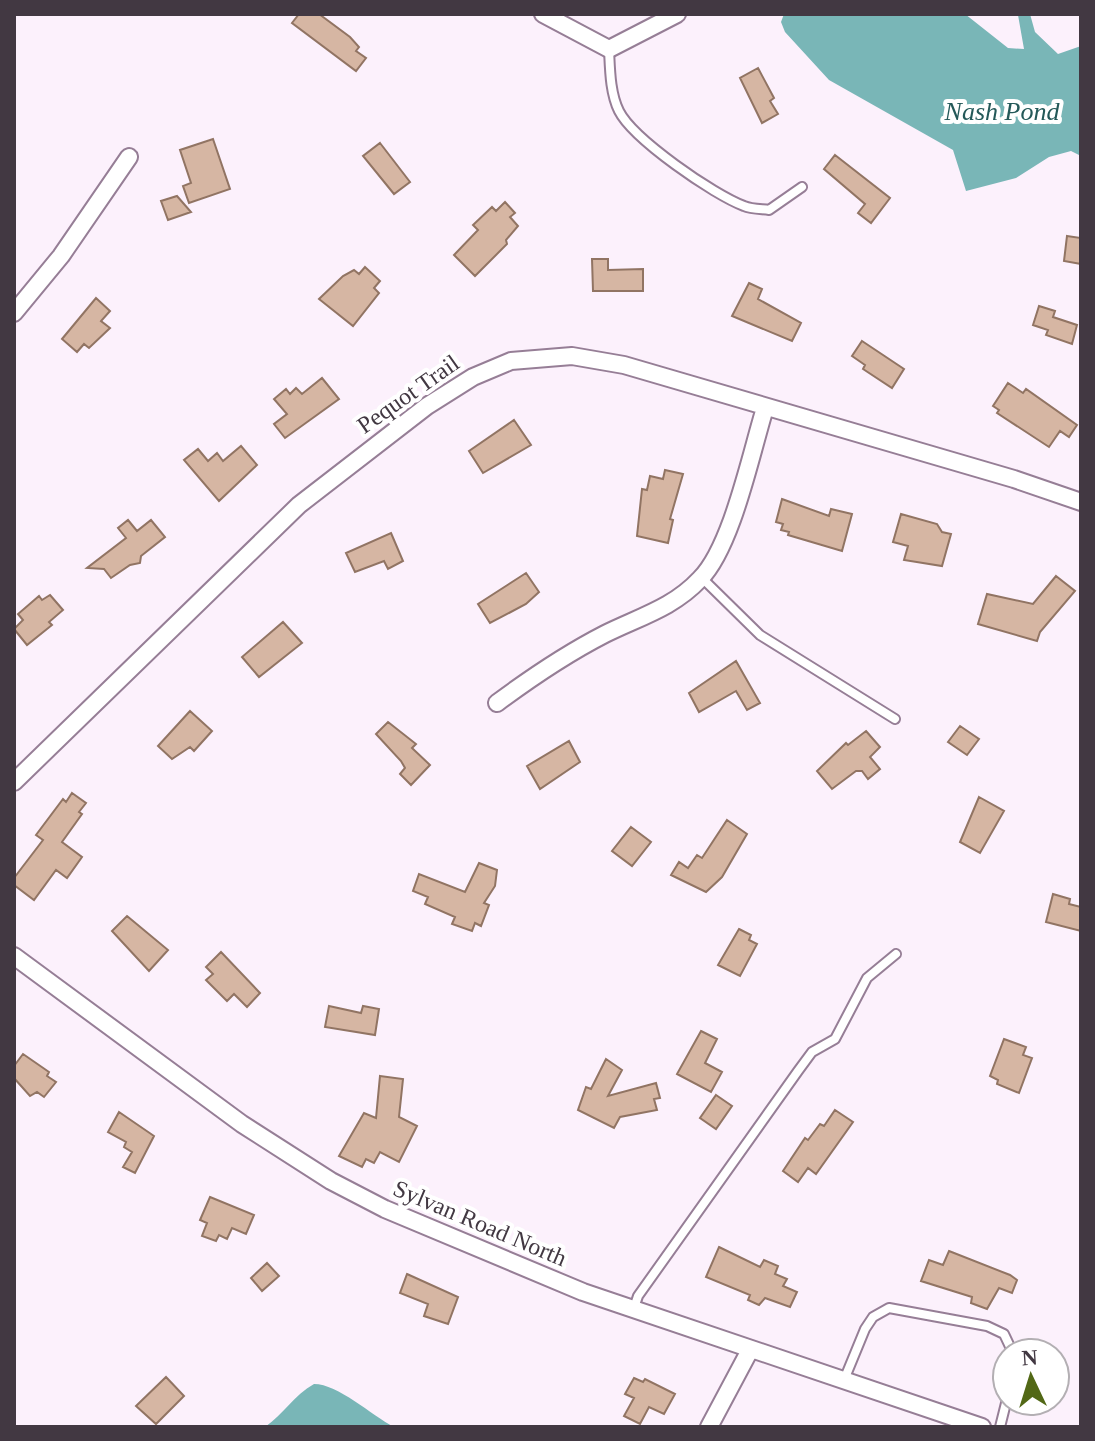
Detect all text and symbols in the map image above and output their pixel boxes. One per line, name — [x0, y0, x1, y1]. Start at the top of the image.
water label: Nash Pond — [944, 97, 1060, 126]
street label: Pequot Trail — [352, 349, 464, 438]
street label: Sylvan Road North — [390, 1175, 570, 1271]
north arrow — [991, 1337, 1071, 1417]
text: N — [1021, 1345, 1039, 1371]

